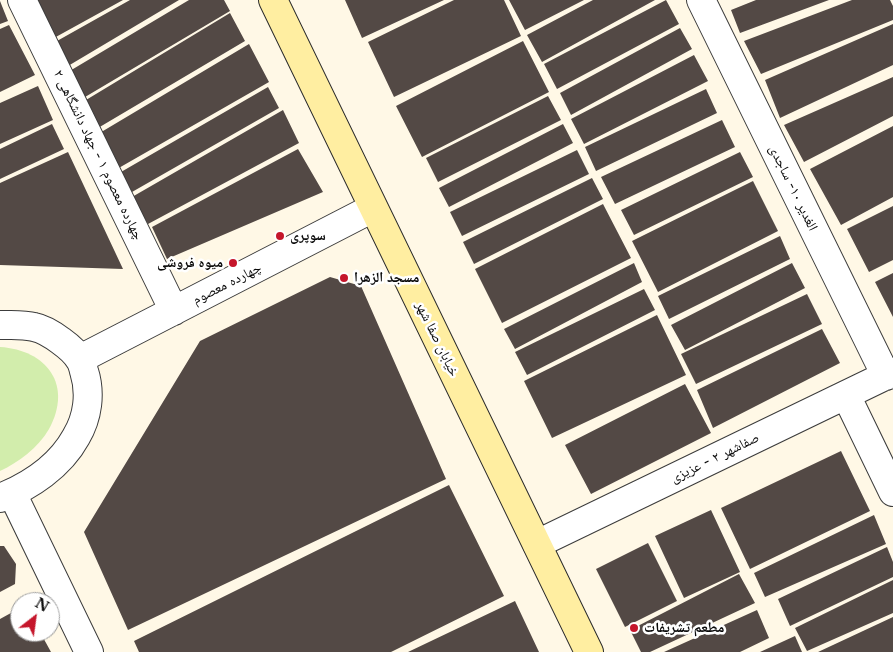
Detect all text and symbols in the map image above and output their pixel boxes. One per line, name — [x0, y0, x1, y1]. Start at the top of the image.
street label: چهارده معصوم ۱ - جهاد دانشگاهی ۲ — [49, 67, 147, 243]
street label: الغدیر ۱۰- ساجدی — [765, 142, 821, 234]
place label: سوپری — [290, 228, 326, 244]
marker: سوپری — [274, 230, 286, 242]
place label: میوه فروشی — [157, 255, 223, 271]
marker: میوه فروشی — [227, 257, 239, 269]
street label: چهارده معصوم — [190, 259, 264, 309]
place label: مسجد الزهرا — [354, 270, 419, 286]
marker: مسجد الزهرا — [338, 272, 350, 284]
street label: خیابان صفا شهر — [412, 299, 462, 379]
street label: صفاشهر ۲ - عزیزی — [668, 429, 762, 487]
north arrow — [10, 592, 60, 642]
text: N — [32, 594, 52, 616]
place label: مطعم تشريفات — [644, 620, 724, 636]
marker: مطعم تشريفات — [628, 622, 640, 634]

